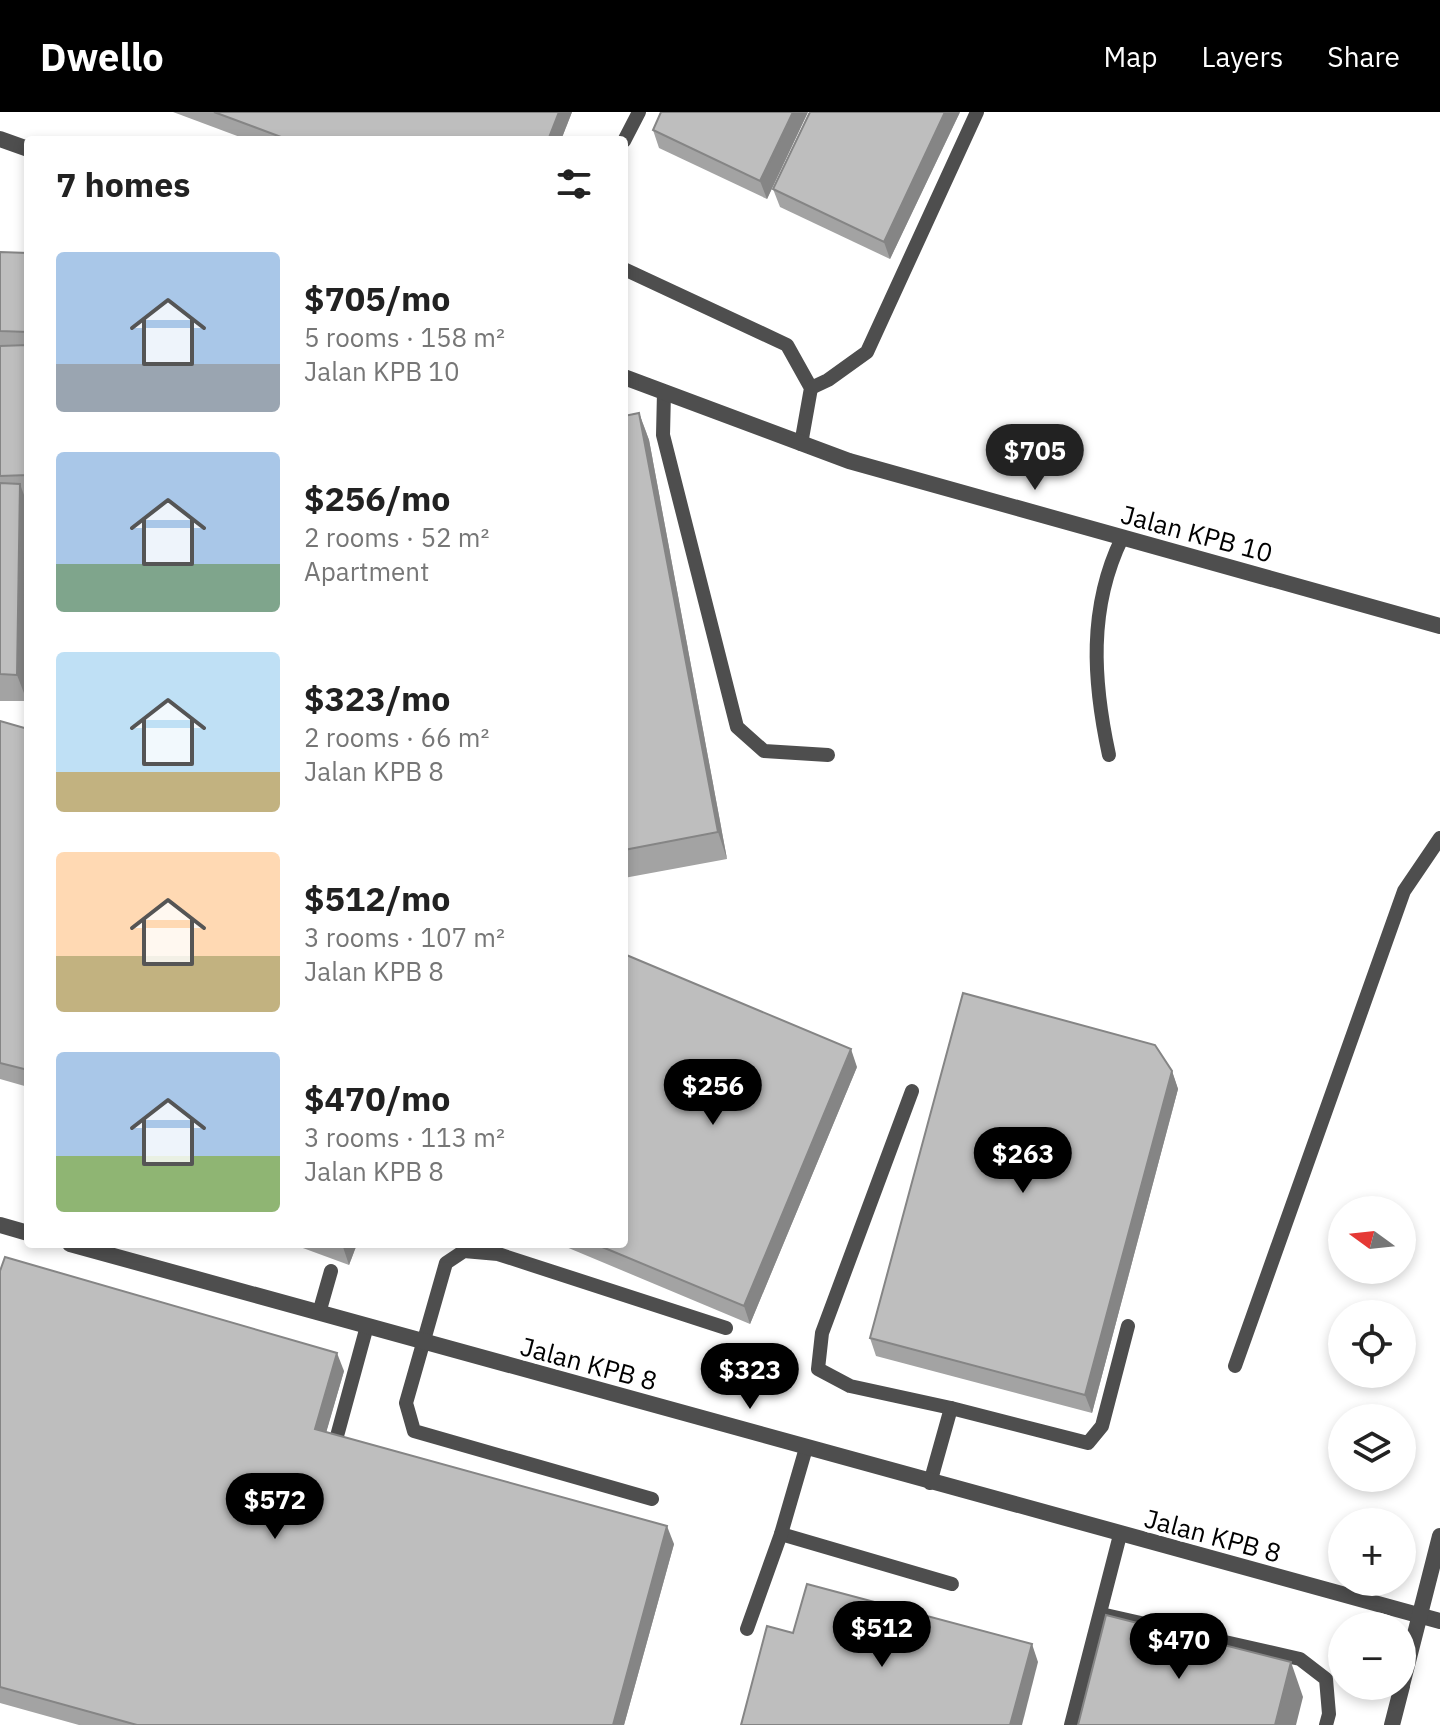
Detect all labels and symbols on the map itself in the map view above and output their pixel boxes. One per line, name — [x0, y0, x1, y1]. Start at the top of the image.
pin: $705 — [988, 424, 1082, 492]
street label: Jalan KPB 10 — [1117, 496, 1277, 570]
pin: $256 — [666, 1059, 760, 1127]
pin: $263 — [976, 1127, 1070, 1195]
north arrow — [1328, 1196, 1416, 1284]
street label: Jalan KPB 8 — [517, 1328, 661, 1398]
pin: $323 — [703, 1343, 797, 1411]
pin: $572 — [228, 1473, 322, 1541]
street label: Jalan KPB 8 — [1141, 1500, 1285, 1570]
pin: $512 — [835, 1601, 929, 1669]
pin: $470 — [1132, 1613, 1226, 1681]

